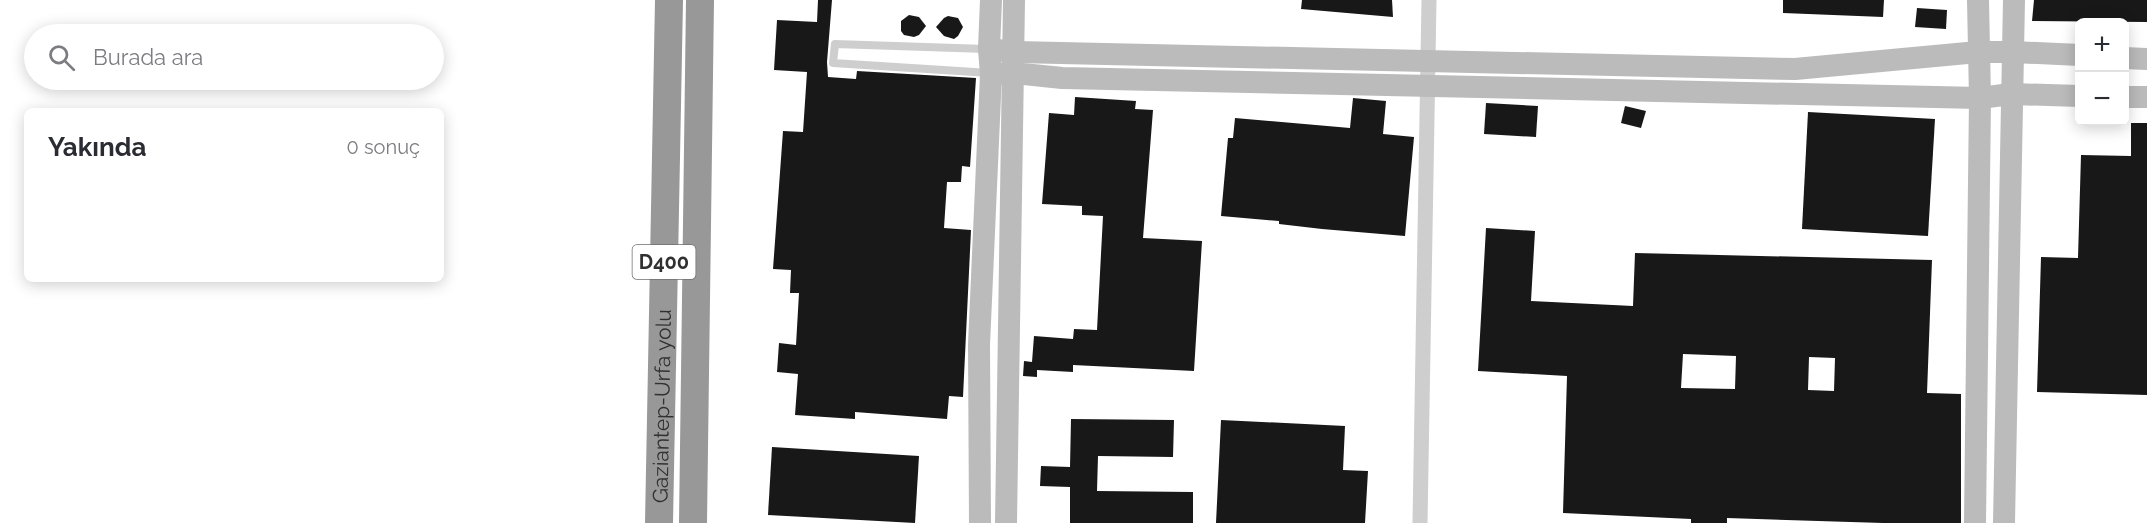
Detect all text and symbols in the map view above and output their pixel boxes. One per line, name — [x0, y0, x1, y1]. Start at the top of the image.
map controls — [2075, 18, 2129, 126]
button: + — [2075, 18, 2129, 72]
search box — [24, 24, 444, 90]
icon: search — [45, 41, 78, 74]
text: Burada ara — [93, 44, 203, 70]
button: − — [2075, 72, 2129, 126]
text: Yakında — [48, 132, 146, 162]
text: 0 sonuç — [347, 135, 420, 159]
road number: D400 — [632, 245, 696, 279]
street label: Gaziantep-Urfa yolu — [647, 309, 676, 503]

